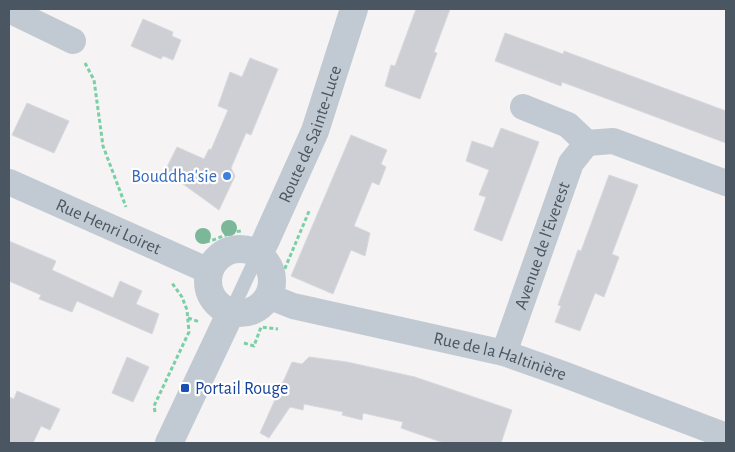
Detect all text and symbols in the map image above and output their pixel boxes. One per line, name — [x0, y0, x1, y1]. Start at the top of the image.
street label: Route de Sainte-Luce — [276, 64, 345, 206]
place label: Bouddha'sie — [131, 168, 217, 186]
marker: Bouddha'sie — [221, 170, 233, 182]
street label: Avenue de l'Everest — [512, 179, 574, 312]
street label: Rue Henri Loiret — [53, 196, 164, 259]
street label: Rue de la Haltinière — [432, 330, 568, 384]
place label: Portail Rouge — [195, 380, 288, 398]
marker: Portail Rouge — [179, 382, 191, 394]

